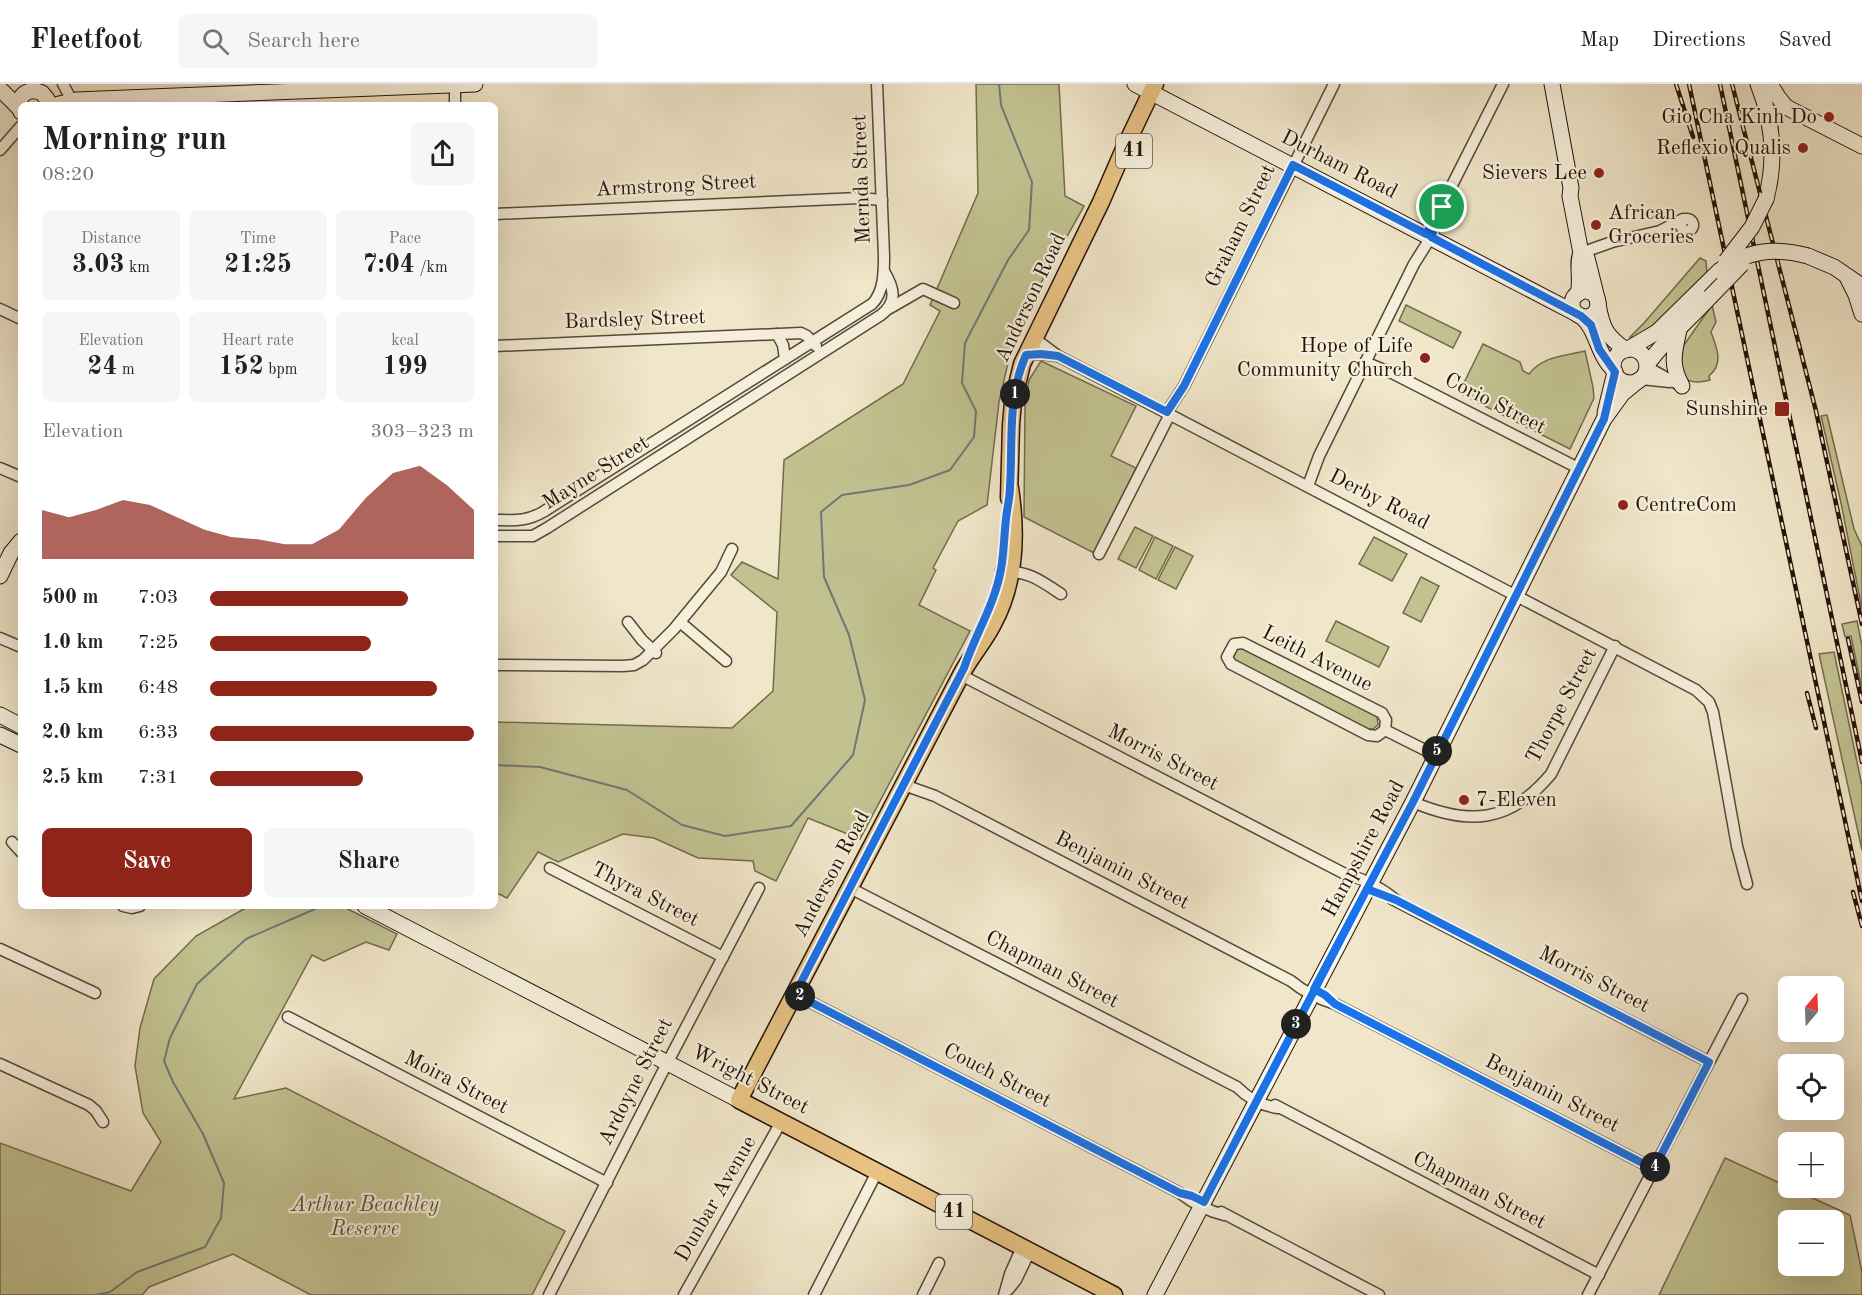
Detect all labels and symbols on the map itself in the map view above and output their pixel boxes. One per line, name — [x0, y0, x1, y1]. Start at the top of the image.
place label: Gio Cha Kinh Do — [1661, 107, 1817, 128]
marker: Gio Cha Kinh Do — [1822, 110, 1836, 124]
street label: Mernda Street — [849, 114, 875, 244]
street label: Durham Road — [1278, 127, 1401, 203]
road number: 41 — [1116, 134, 1152, 168]
place label: Reflexio Qualis — [1656, 138, 1791, 159]
marker: Reflexio Qualis — [1796, 141, 1810, 155]
street label: Graham Street — [1202, 161, 1280, 291]
place label: Sievers Lee — [1482, 163, 1587, 184]
marker: Sievers Lee — [1592, 166, 1606, 180]
street label: Armstrong Street — [595, 171, 757, 201]
pin — [1416, 181, 1467, 232]
place label: African Groceries — [1608, 203, 1694, 248]
marker: African Groceries — [1589, 218, 1603, 232]
street label: Anderson Road — [992, 230, 1070, 366]
street label: Bardsley Street — [564, 307, 706, 333]
place label: Hope of Life Community Church — [1237, 336, 1413, 381]
marker: Hope of Life Community Church — [1418, 351, 1432, 365]
street label: Corio Street — [1441, 370, 1549, 438]
pin: 1 — [1000, 379, 1030, 409]
place label: Sunshine — [1685, 399, 1768, 420]
marker: Sunshine — [1773, 400, 1791, 418]
street label: Mayne Street — [539, 432, 653, 514]
street label: Derby Road — [1326, 466, 1432, 534]
place label: CentreCom — [1635, 495, 1737, 516]
marker: CentreCom — [1616, 498, 1630, 512]
street label: Leith Avenue — [1258, 622, 1376, 696]
street label: Thorpe Street — [1523, 645, 1601, 767]
street label: Morris Street — [1104, 721, 1222, 795]
pin: 5 — [1422, 736, 1452, 766]
street label: Hampshire Road — [1319, 777, 1409, 921]
place label: 7-Eleven — [1476, 790, 1557, 811]
marker: 7-Eleven — [1457, 793, 1471, 807]
street label: Anderson Road — [790, 807, 874, 941]
street label: Benjamin Street — [1051, 828, 1193, 914]
street label: Thyra Street — [588, 859, 702, 931]
street label: Chapman Street — [982, 927, 1122, 1013]
street label: Morris Street — [1535, 943, 1653, 1017]
north arrow — [1778, 976, 1844, 1042]
pin: 2 — [785, 981, 815, 1011]
pin: 3 — [1281, 1009, 1311, 1039]
street label: Ardoyne Street — [595, 1015, 677, 1149]
street label: Couch Street — [940, 1040, 1054, 1112]
street label: Wright Street — [688, 1042, 812, 1118]
street label: Moira Street — [400, 1048, 512, 1118]
street label: Benjamin Street — [1481, 1051, 1623, 1137]
street label: Dunbar Avenue — [672, 1133, 760, 1265]
street label: Chapman Street — [1409, 1148, 1549, 1234]
pin: 4 — [1640, 1152, 1670, 1182]
park label: Arthur Beachley Reserve — [290, 1195, 439, 1240]
road number: 41 — [936, 1195, 972, 1229]

